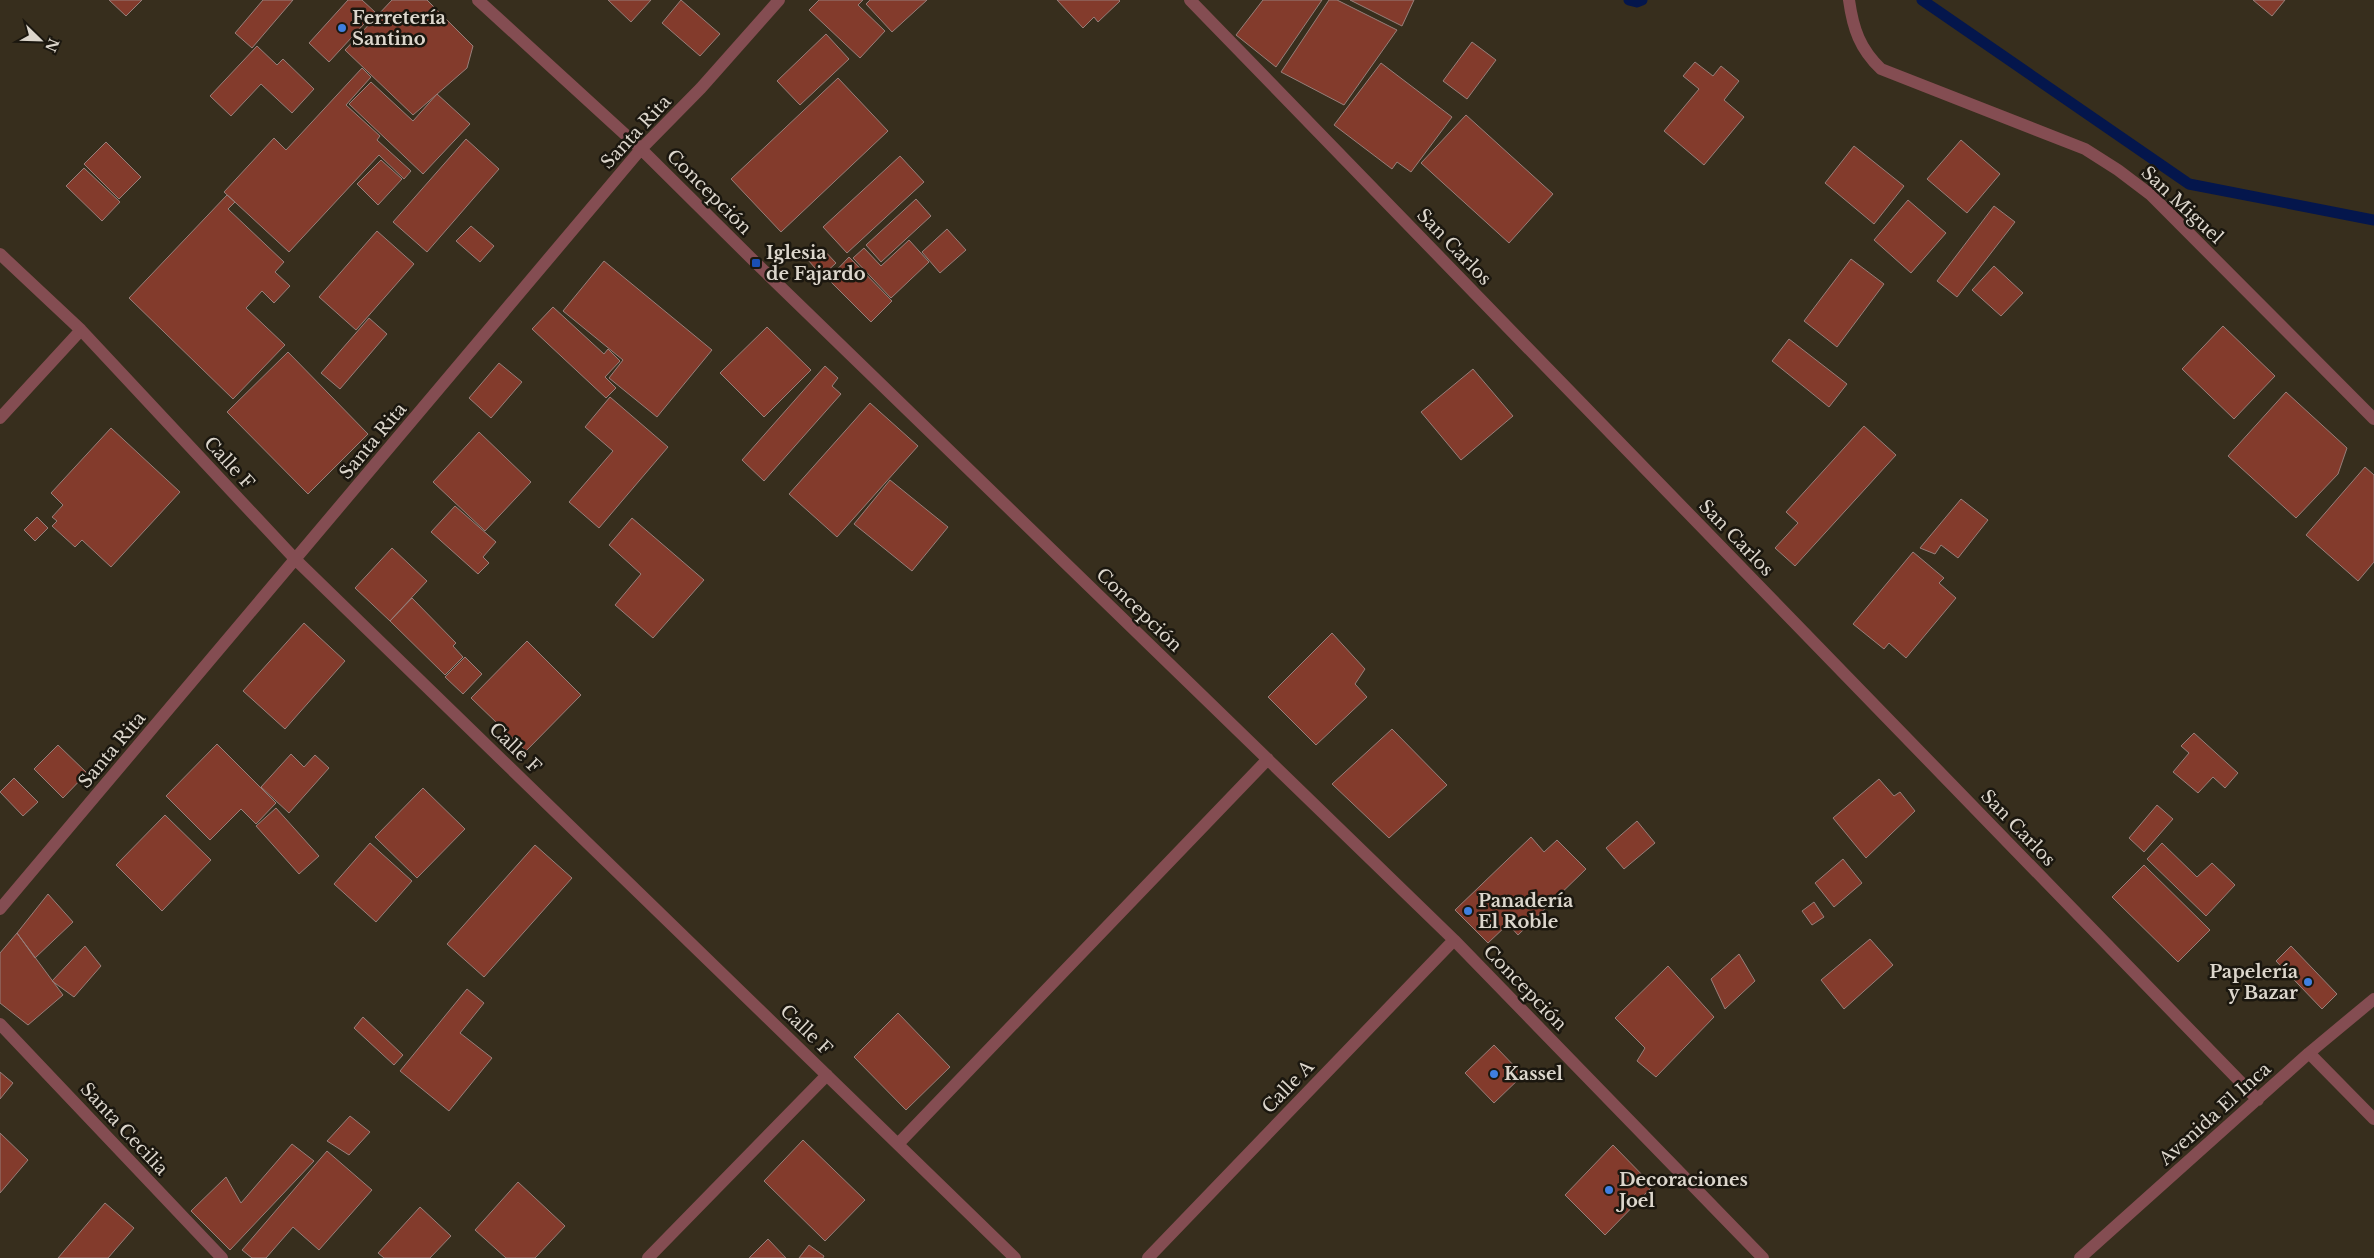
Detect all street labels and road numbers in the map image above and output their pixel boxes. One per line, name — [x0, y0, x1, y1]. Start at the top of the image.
street label: Santa Rita — [596, 91, 676, 173]
street label: Concepción — [662, 145, 756, 239]
street label: San Miguel — [2136, 162, 2228, 249]
street label: San Carlos — [1412, 204, 1496, 290]
street label: Santa Rita — [335, 398, 411, 484]
street label: Calle F — [199, 432, 259, 494]
street label: San Carlos — [1694, 495, 1778, 581]
street label: Concepción — [1092, 564, 1186, 656]
street label: Santa Rita — [74, 707, 150, 793]
street label: Calle F — [484, 718, 546, 778]
street label: San Carlos — [1976, 785, 2060, 871]
street label: Concepción — [1479, 941, 1571, 1035]
street label: Calle F — [775, 1000, 837, 1060]
street label: Calle A — [1258, 1055, 1319, 1118]
street label: Avenida El Inca — [2154, 1058, 2276, 1171]
street label: Santa Cecilia — [76, 1078, 172, 1180]

